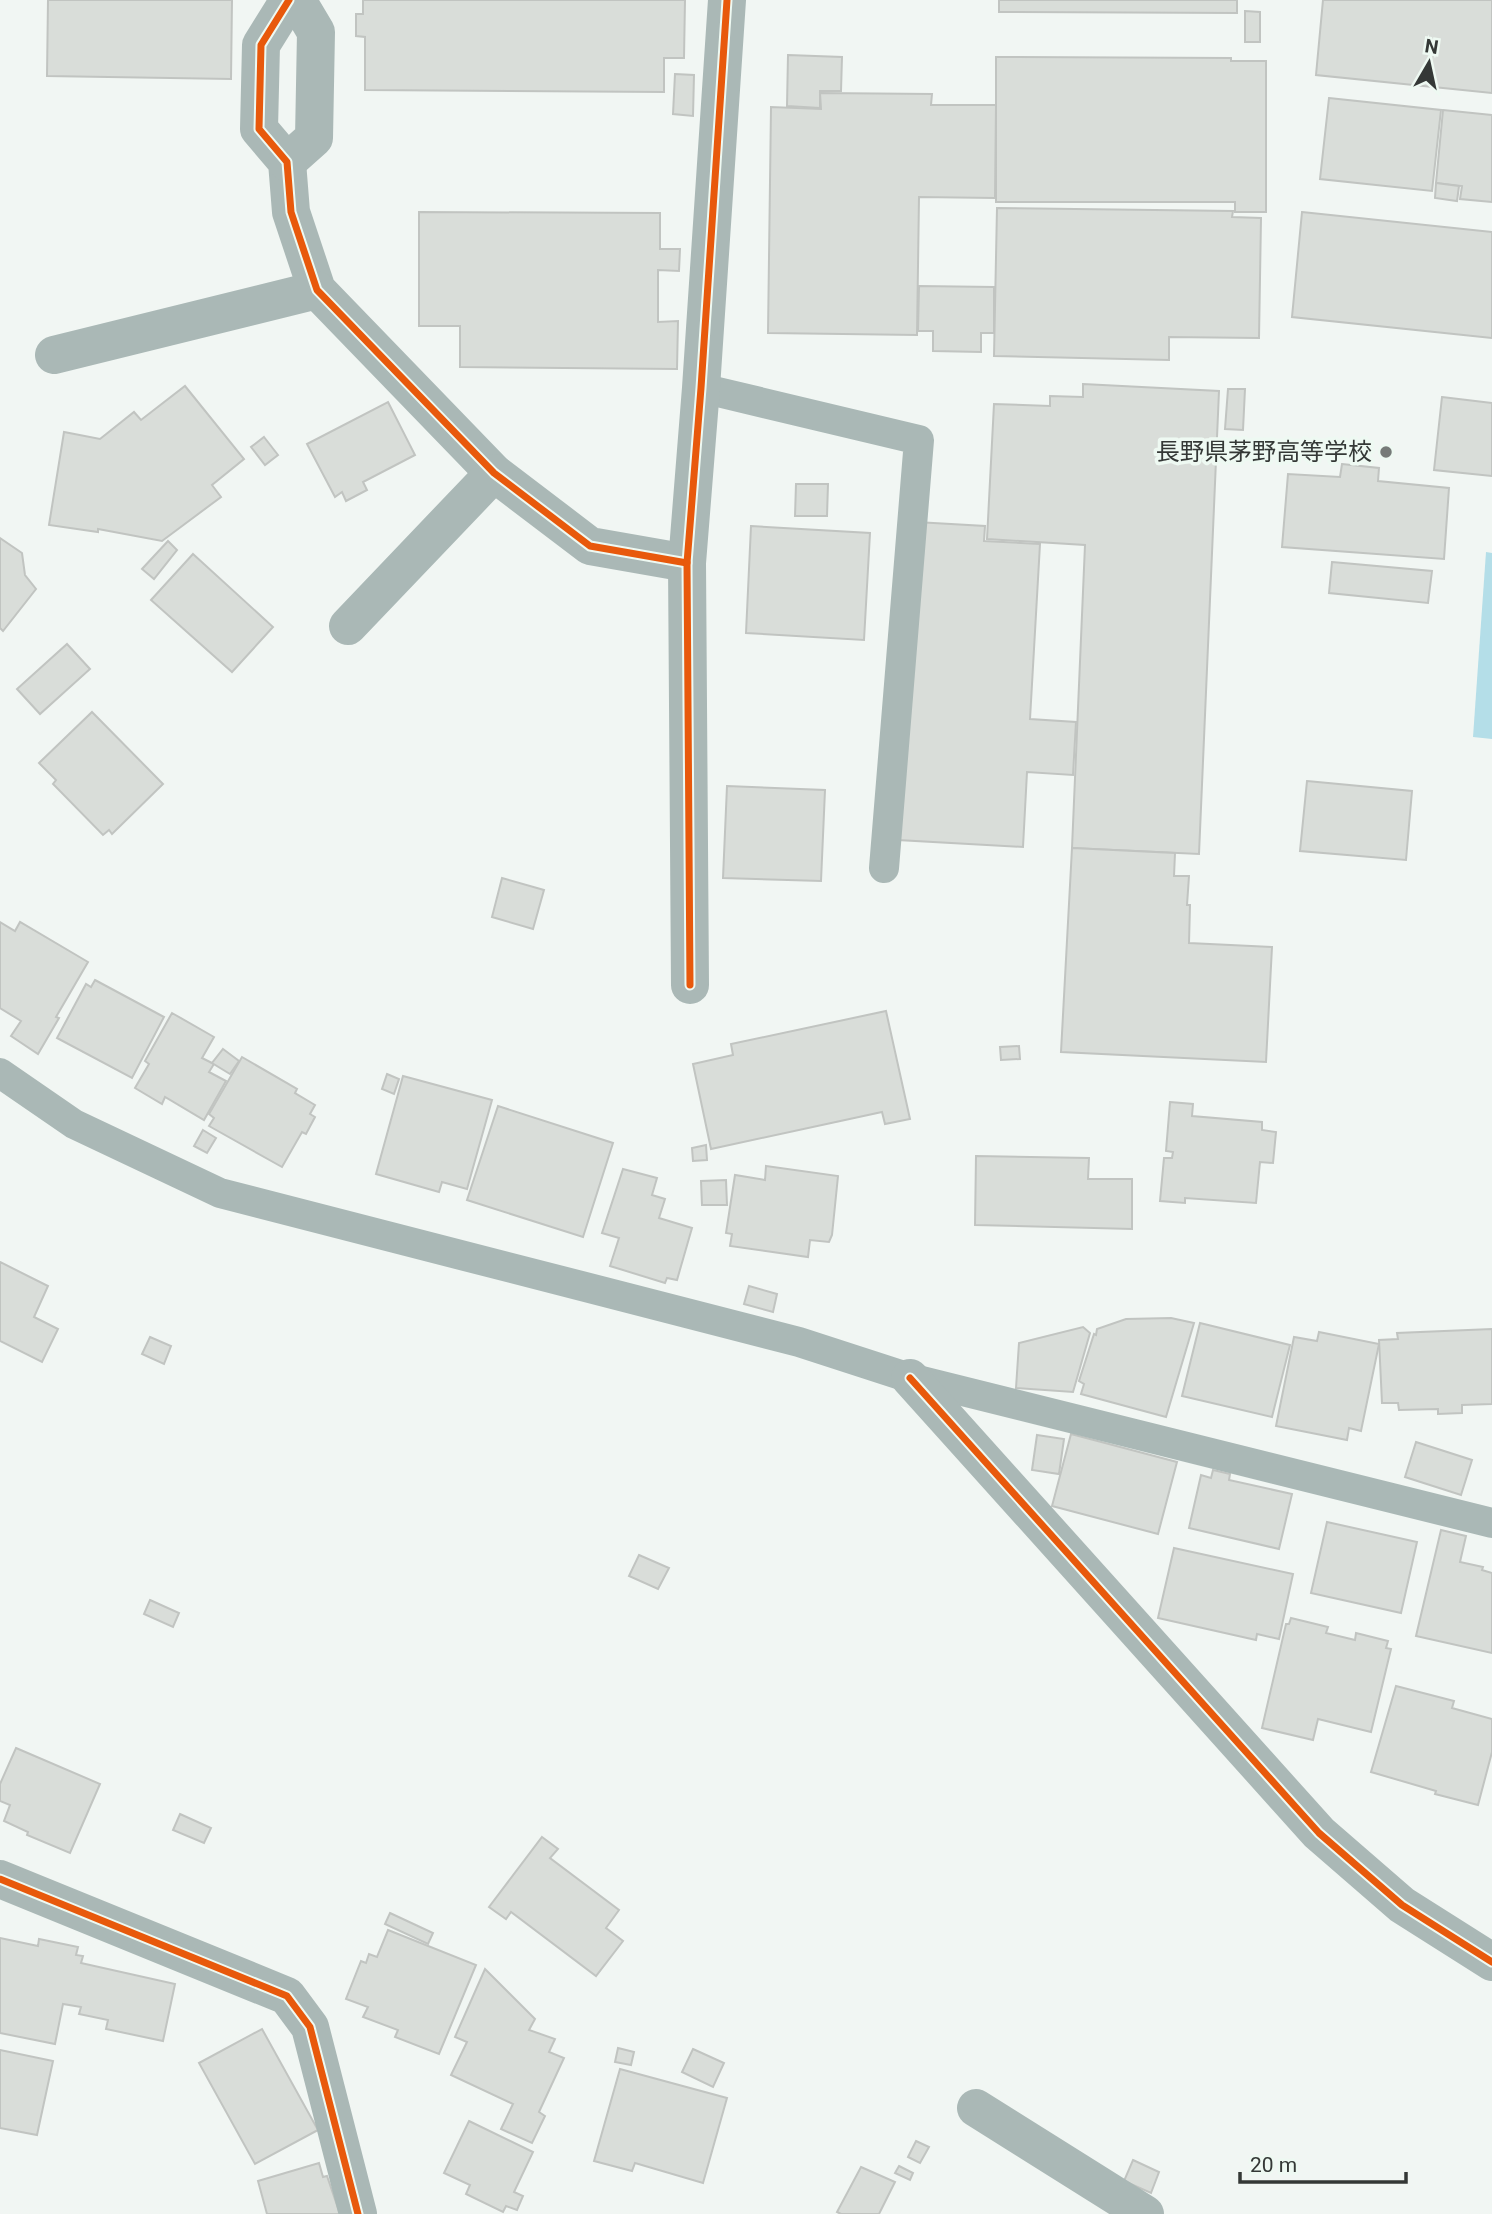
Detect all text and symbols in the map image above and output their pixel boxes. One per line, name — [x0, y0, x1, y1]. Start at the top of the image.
north arrow — [1394, 28, 1464, 98]
text: N — [1423, 34, 1440, 59]
place label: 長野県茅野高等学校 — [1156, 438, 1372, 466]
marker: 長野県茅野高等学校 — [1378, 444, 1394, 460]
scale bar — [1240, 2140, 1406, 2184]
text: 20 m — [1250, 2153, 1297, 2177]

